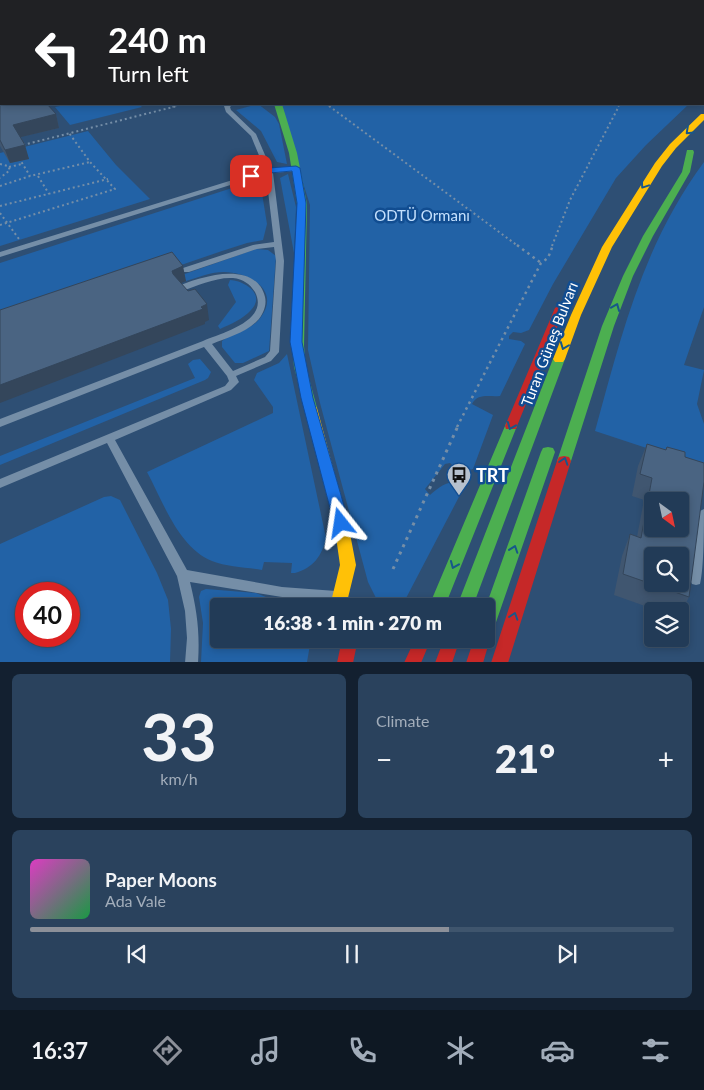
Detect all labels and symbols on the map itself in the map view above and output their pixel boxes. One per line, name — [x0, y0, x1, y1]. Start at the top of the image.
one-way arrow — [685, 125, 694, 134]
pin — [230, 155, 272, 197]
one-way arrow — [641, 179, 650, 189]
park label: ODTÜ Ormanı — [374, 206, 470, 224]
street label: Turan Güneş Bulvarı — [517, 279, 581, 409]
one-way arrow — [610, 304, 620, 312]
one-way arrow — [560, 341, 570, 350]
one-way arrow — [507, 422, 517, 430]
one-way arrow — [558, 458, 568, 466]
bus stop icon: TRT — [446, 462, 472, 496]
place label: TRT — [476, 464, 509, 486]
north arrow — [644, 492, 689, 538]
position arrow — [314, 496, 366, 548]
one-way arrow — [508, 545, 518, 554]
one-way arrow — [450, 560, 461, 569]
speed limit sign: 40 — [15, 582, 80, 647]
one-way arrow — [508, 612, 518, 621]

